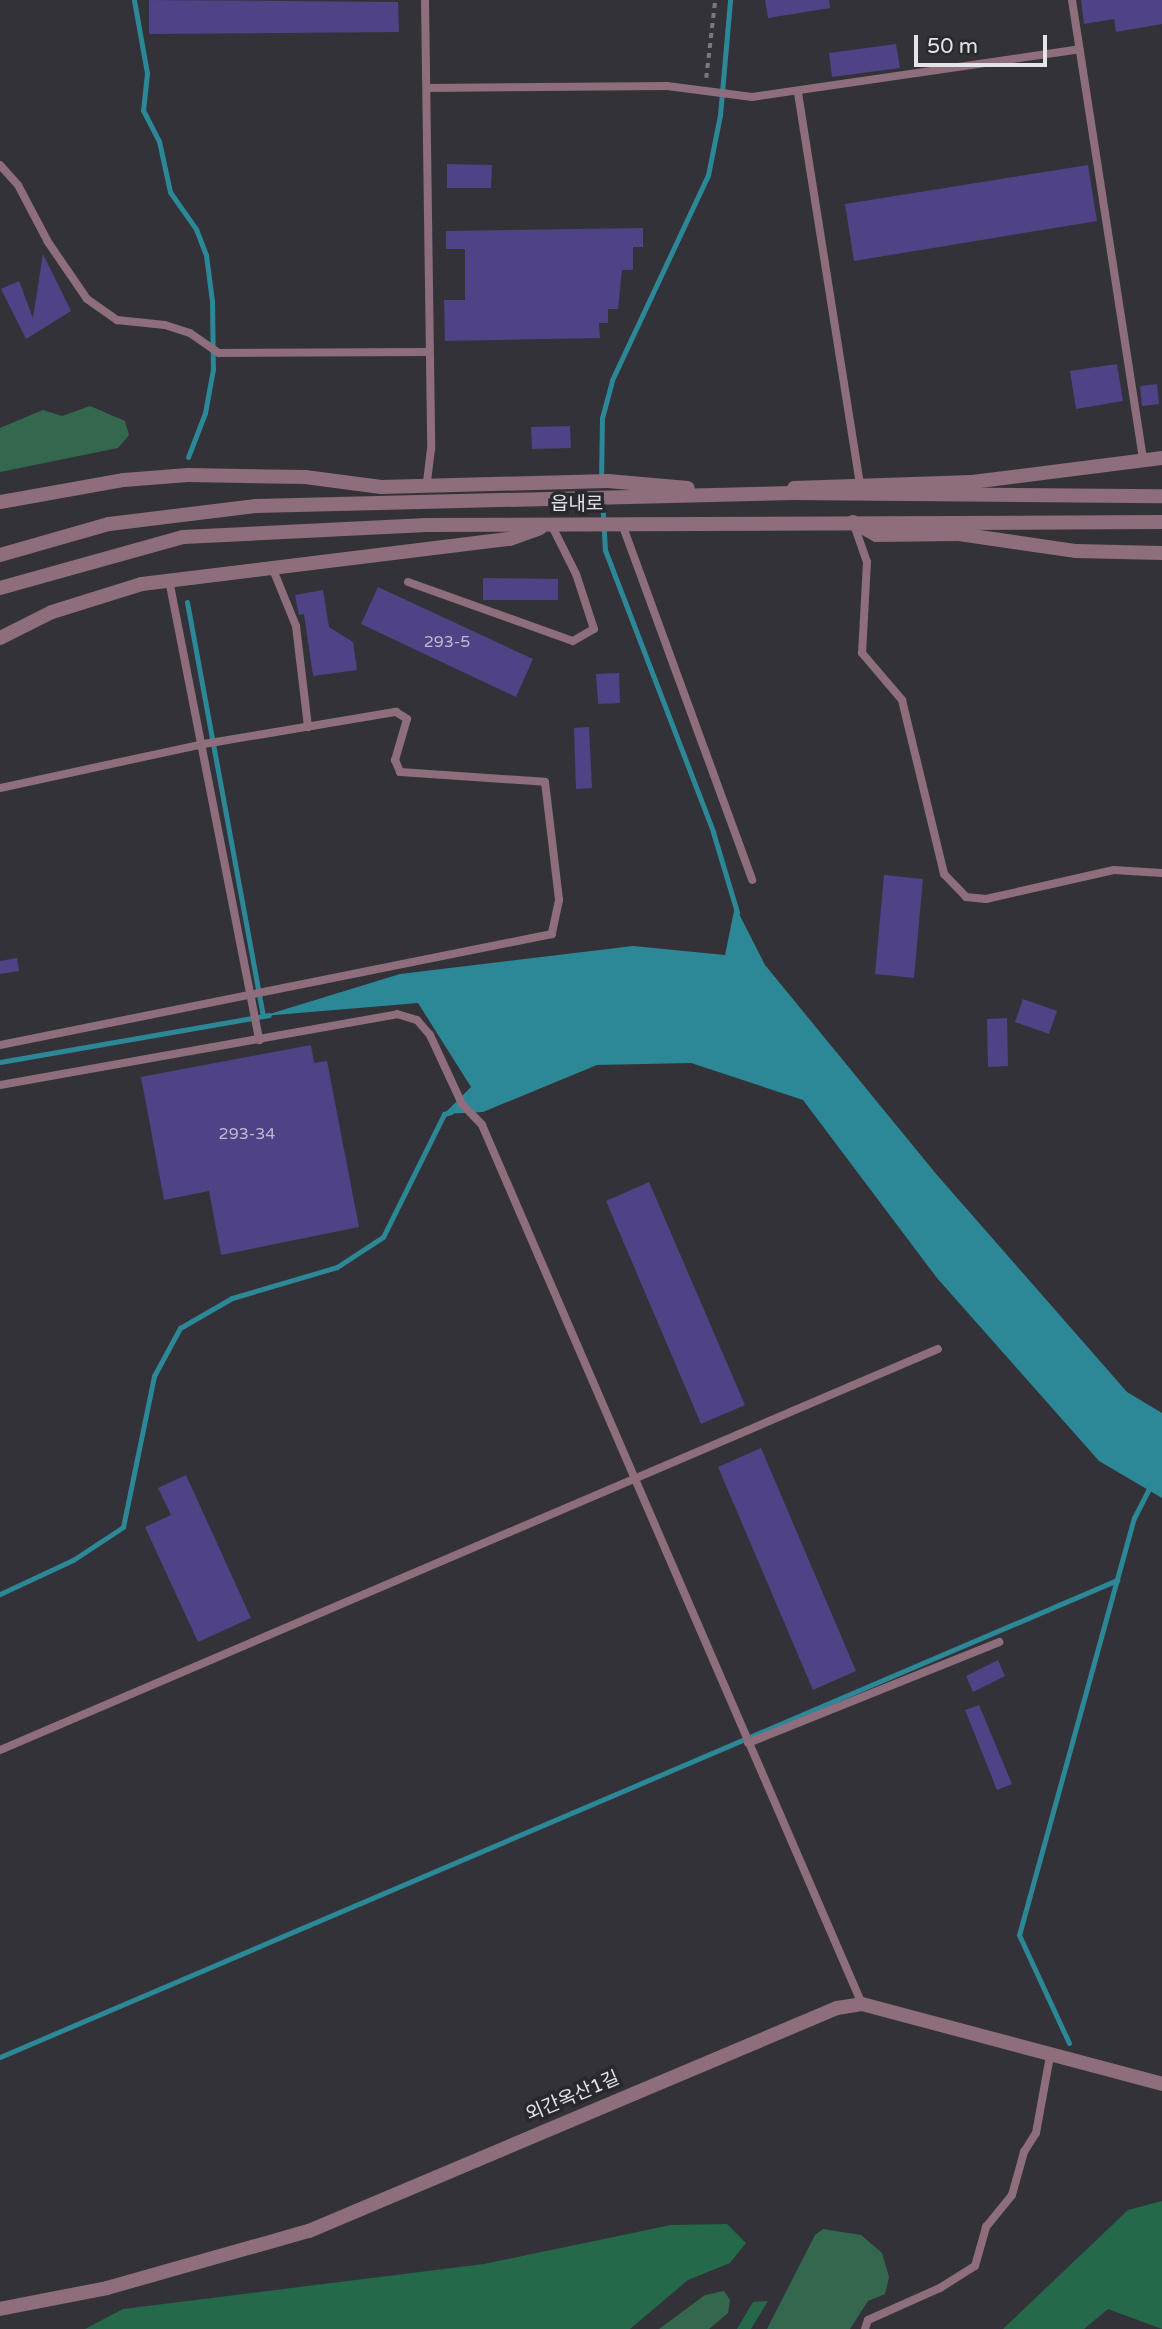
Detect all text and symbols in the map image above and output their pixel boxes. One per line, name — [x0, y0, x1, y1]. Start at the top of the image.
scale bar — [917, 21, 1050, 65]
text: 50 m — [927, 34, 978, 59]
street label: 읍내로 — [551, 494, 603, 516]
house number: 293-5 — [424, 632, 470, 652]
house number: 293-34 — [219, 1124, 275, 1144]
street label: 외간옥산1길 — [523, 2067, 623, 2127]

